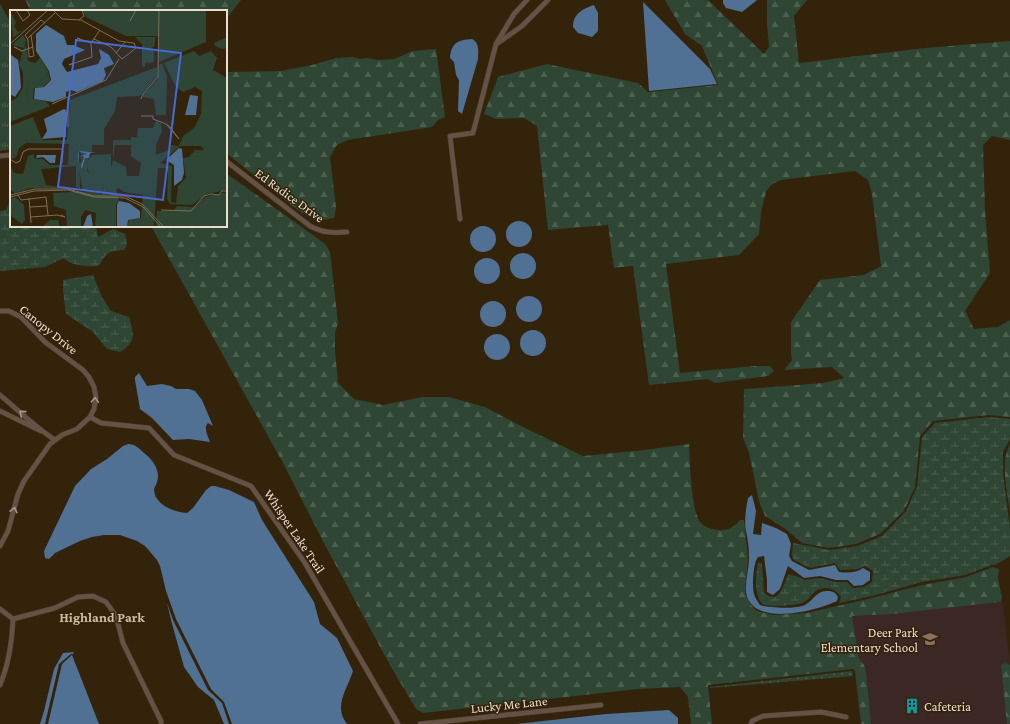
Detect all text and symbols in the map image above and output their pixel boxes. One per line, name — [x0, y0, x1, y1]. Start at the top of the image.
inset map — [10, 10, 227, 227]
street label: Ed Radice Drive — [252, 165, 327, 226]
street label: Canopy Drive — [17, 301, 81, 358]
one-way arrow — [90, 397, 99, 403]
one-way arrow — [19, 410, 26, 417]
street label: Whisper Lake Trail — [261, 486, 329, 577]
one-way arrow — [9, 507, 17, 513]
district label: Highland Park — [59, 609, 145, 625]
place label: Deer Park Elementary School — [821, 625, 919, 655]
school or university icon: Deer Park Elementary School — [921, 630, 939, 648]
street label: Lucky Me Lane — [470, 693, 549, 716]
building icon: Cafeteria — [903, 697, 921, 715]
place label: Cafeteria — [924, 699, 971, 714]

